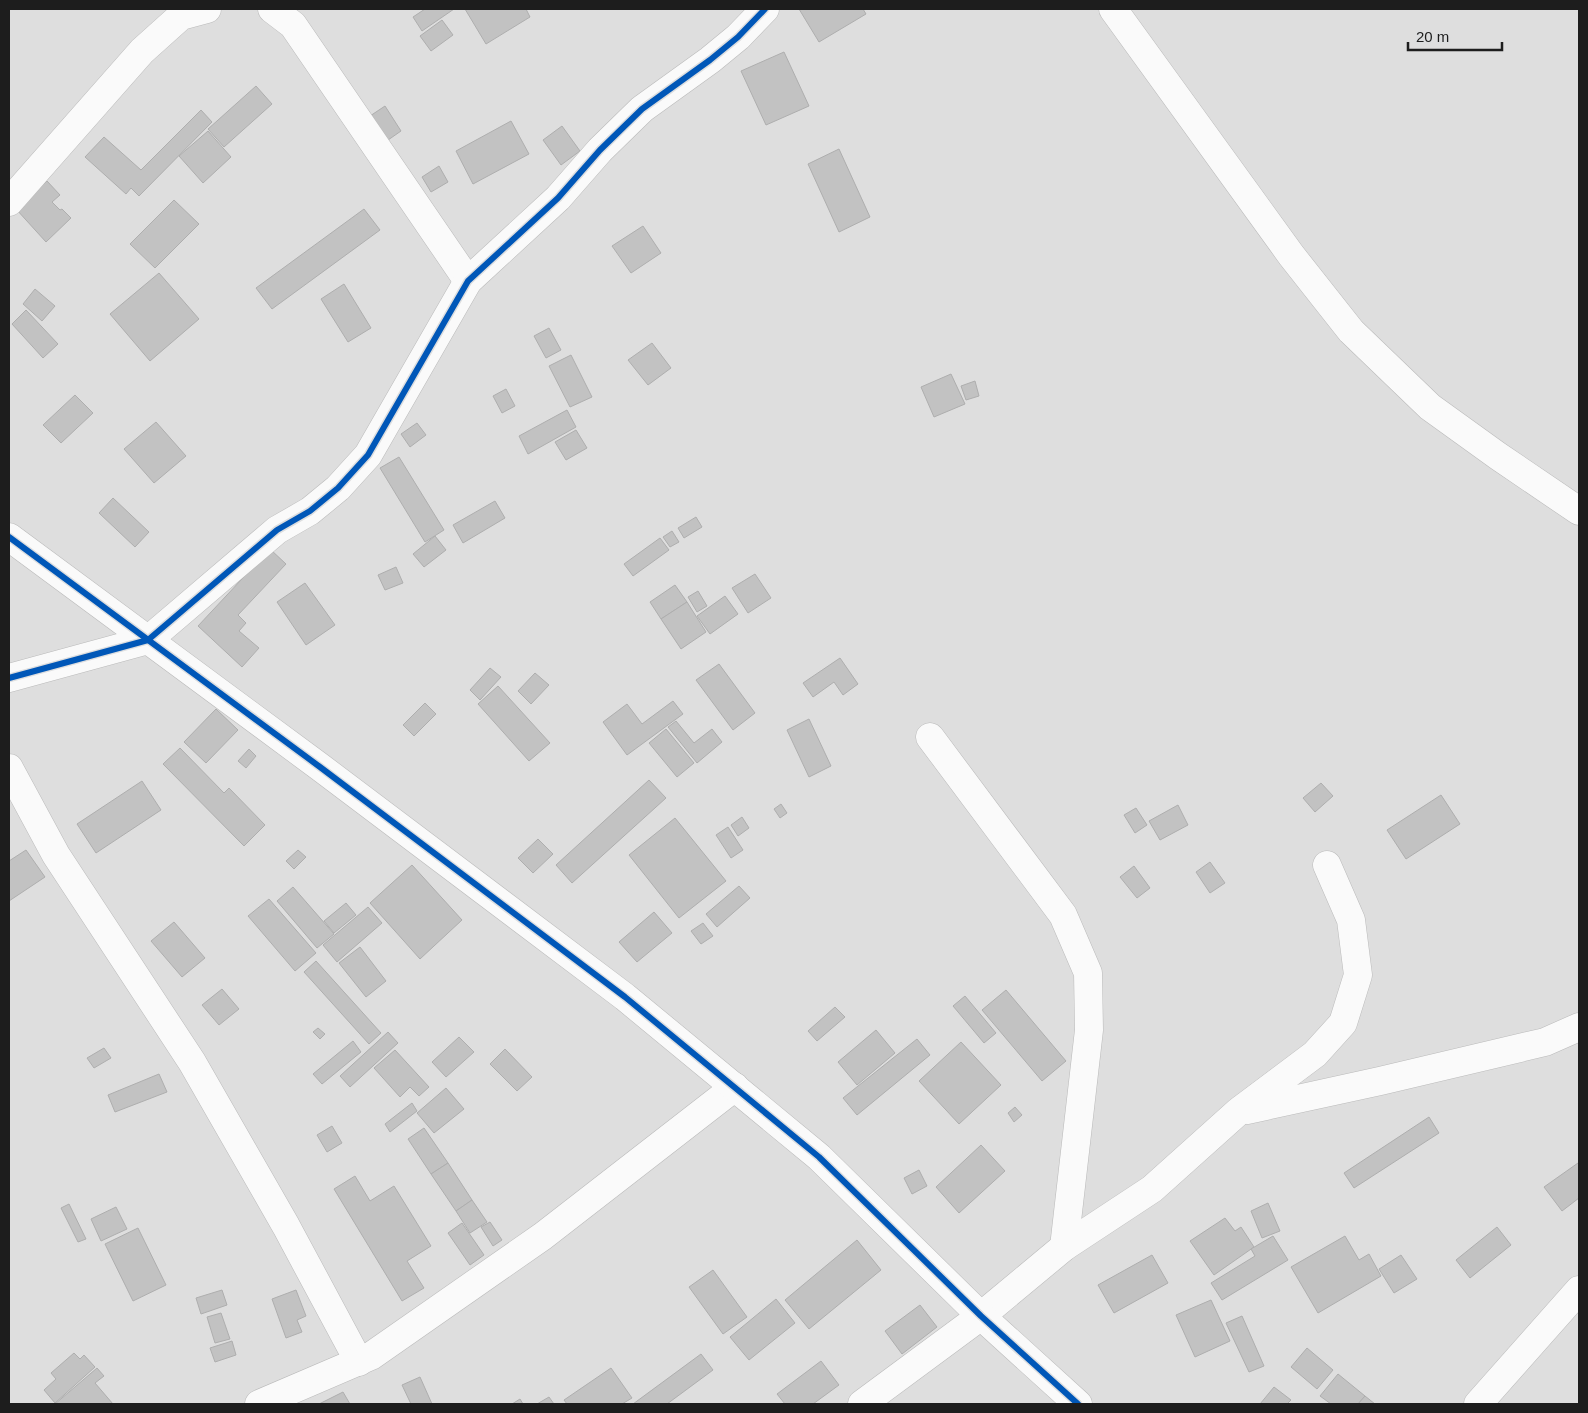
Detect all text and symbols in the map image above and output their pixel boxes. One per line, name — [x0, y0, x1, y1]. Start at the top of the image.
scale bar — [1408, 20, 1502, 52]
text: 20 m — [1416, 28, 1449, 45]

